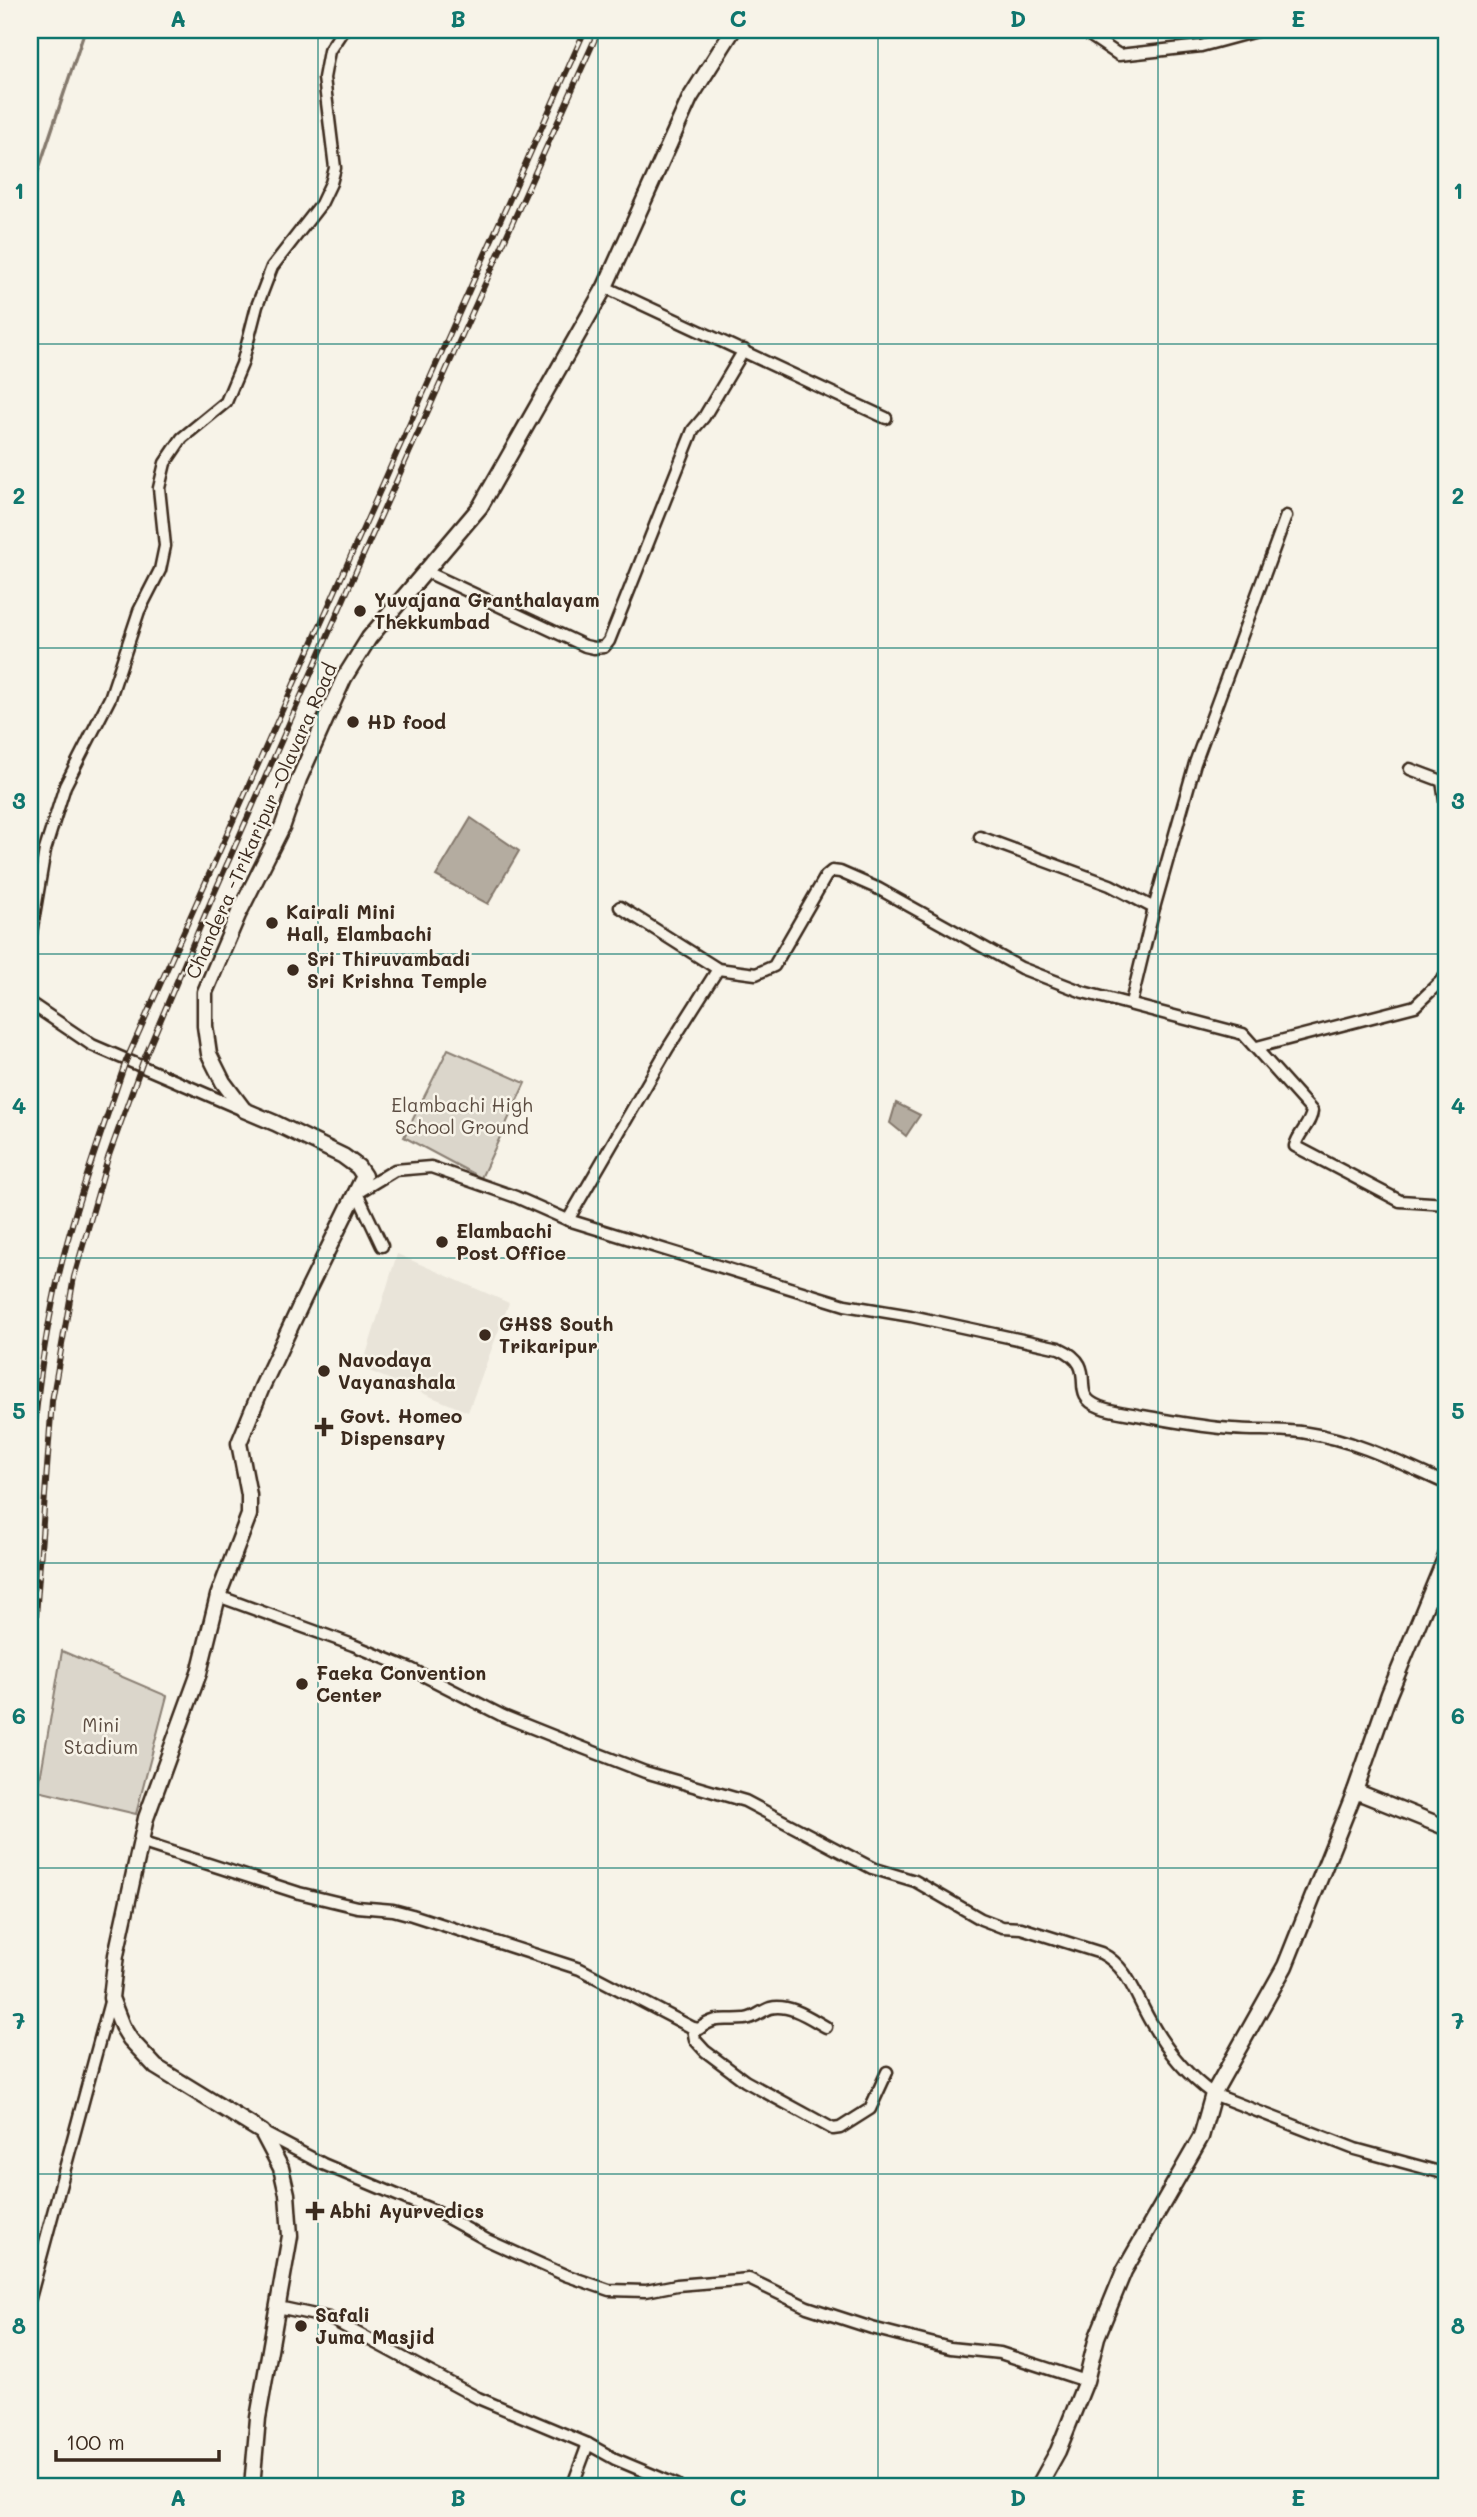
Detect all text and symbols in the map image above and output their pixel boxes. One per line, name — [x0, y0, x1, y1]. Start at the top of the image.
text: A — [170, 3, 186, 33]
text: B — [450, 3, 466, 33]
text: C — [729, 3, 747, 33]
text: D — [1010, 3, 1026, 33]
text: E — [1291, 3, 1305, 33]
text: 1 — [14, 175, 24, 205]
text: 1 — [1453, 175, 1463, 205]
text: 2 — [13, 480, 25, 510]
text: 2 — [1452, 480, 1464, 510]
place label: Yuvajana Granthalayam Thekkumbad — [374, 587, 600, 634]
marker: Yuvajana Granthalayam Thekkumbad — [352, 603, 368, 619]
street label: Chandera -Trikaripur -Olavara Road — [179, 659, 342, 983]
place label: HD food — [367, 709, 446, 734]
marker: HD food — [345, 714, 361, 730]
text: 3 — [12, 785, 26, 815]
text: 3 — [1451, 785, 1465, 815]
place label: Kairali Mini Hall, Elambachi — [286, 899, 433, 946]
marker: Kairali Mini Hall, Elambachi — [264, 915, 280, 931]
place label: Sri Thiruvambadi Sri Krishna Temple — [307, 946, 487, 993]
marker: Sri Thiruvambadi Sri Krishna Temple — [285, 962, 301, 978]
text: 4 — [12, 1090, 26, 1120]
text: 4 — [1451, 1090, 1465, 1120]
park label: Elambachi High School Ground — [391, 1092, 533, 1139]
place label: Elambachi Post Office — [456, 1218, 566, 1265]
marker: Elambachi Post Office — [434, 1234, 450, 1250]
place label: GHSS South Trikaripur — [499, 1311, 613, 1358]
marker: GHSS South Trikaripur — [477, 1327, 493, 1343]
place label: Navodaya Vayanashala — [338, 1347, 456, 1394]
marker: Navodaya Vayanashala — [316, 1363, 332, 1379]
text: 5 — [12, 1395, 26, 1425]
text: 5 — [1451, 1395, 1465, 1425]
place label: Govt. Homeo Dispensary — [340, 1403, 462, 1450]
marker: Govt. Homeo Dispensary — [314, 1417, 334, 1437]
place label: Faeka Convention Center — [316, 1660, 486, 1707]
marker: Faeka Convention Center — [294, 1676, 310, 1692]
text: 6 — [12, 1700, 26, 1730]
text: 6 — [1451, 1700, 1465, 1730]
park label: Mini Stadium — [64, 1712, 138, 1759]
text: 7 — [13, 2005, 26, 2035]
text: 7 — [1452, 2005, 1465, 2035]
place label: Abhi Ayurvedics — [329, 2198, 484, 2223]
marker: Abhi Ayurvedics — [307, 2203, 323, 2219]
place label: Safali Juma Masjid — [315, 2302, 434, 2349]
text: 8 — [12, 2310, 26, 2340]
text: 8 — [1451, 2310, 1465, 2340]
marker: Safali Juma Masjid — [293, 2318, 309, 2334]
scale bar — [56, 2419, 219, 2463]
text: 100 m — [66, 2428, 125, 2455]
text: A — [170, 2482, 186, 2512]
text: B — [450, 2482, 466, 2512]
text: C — [729, 2482, 747, 2512]
text: D — [1010, 2482, 1026, 2512]
text: E — [1291, 2482, 1305, 2512]

